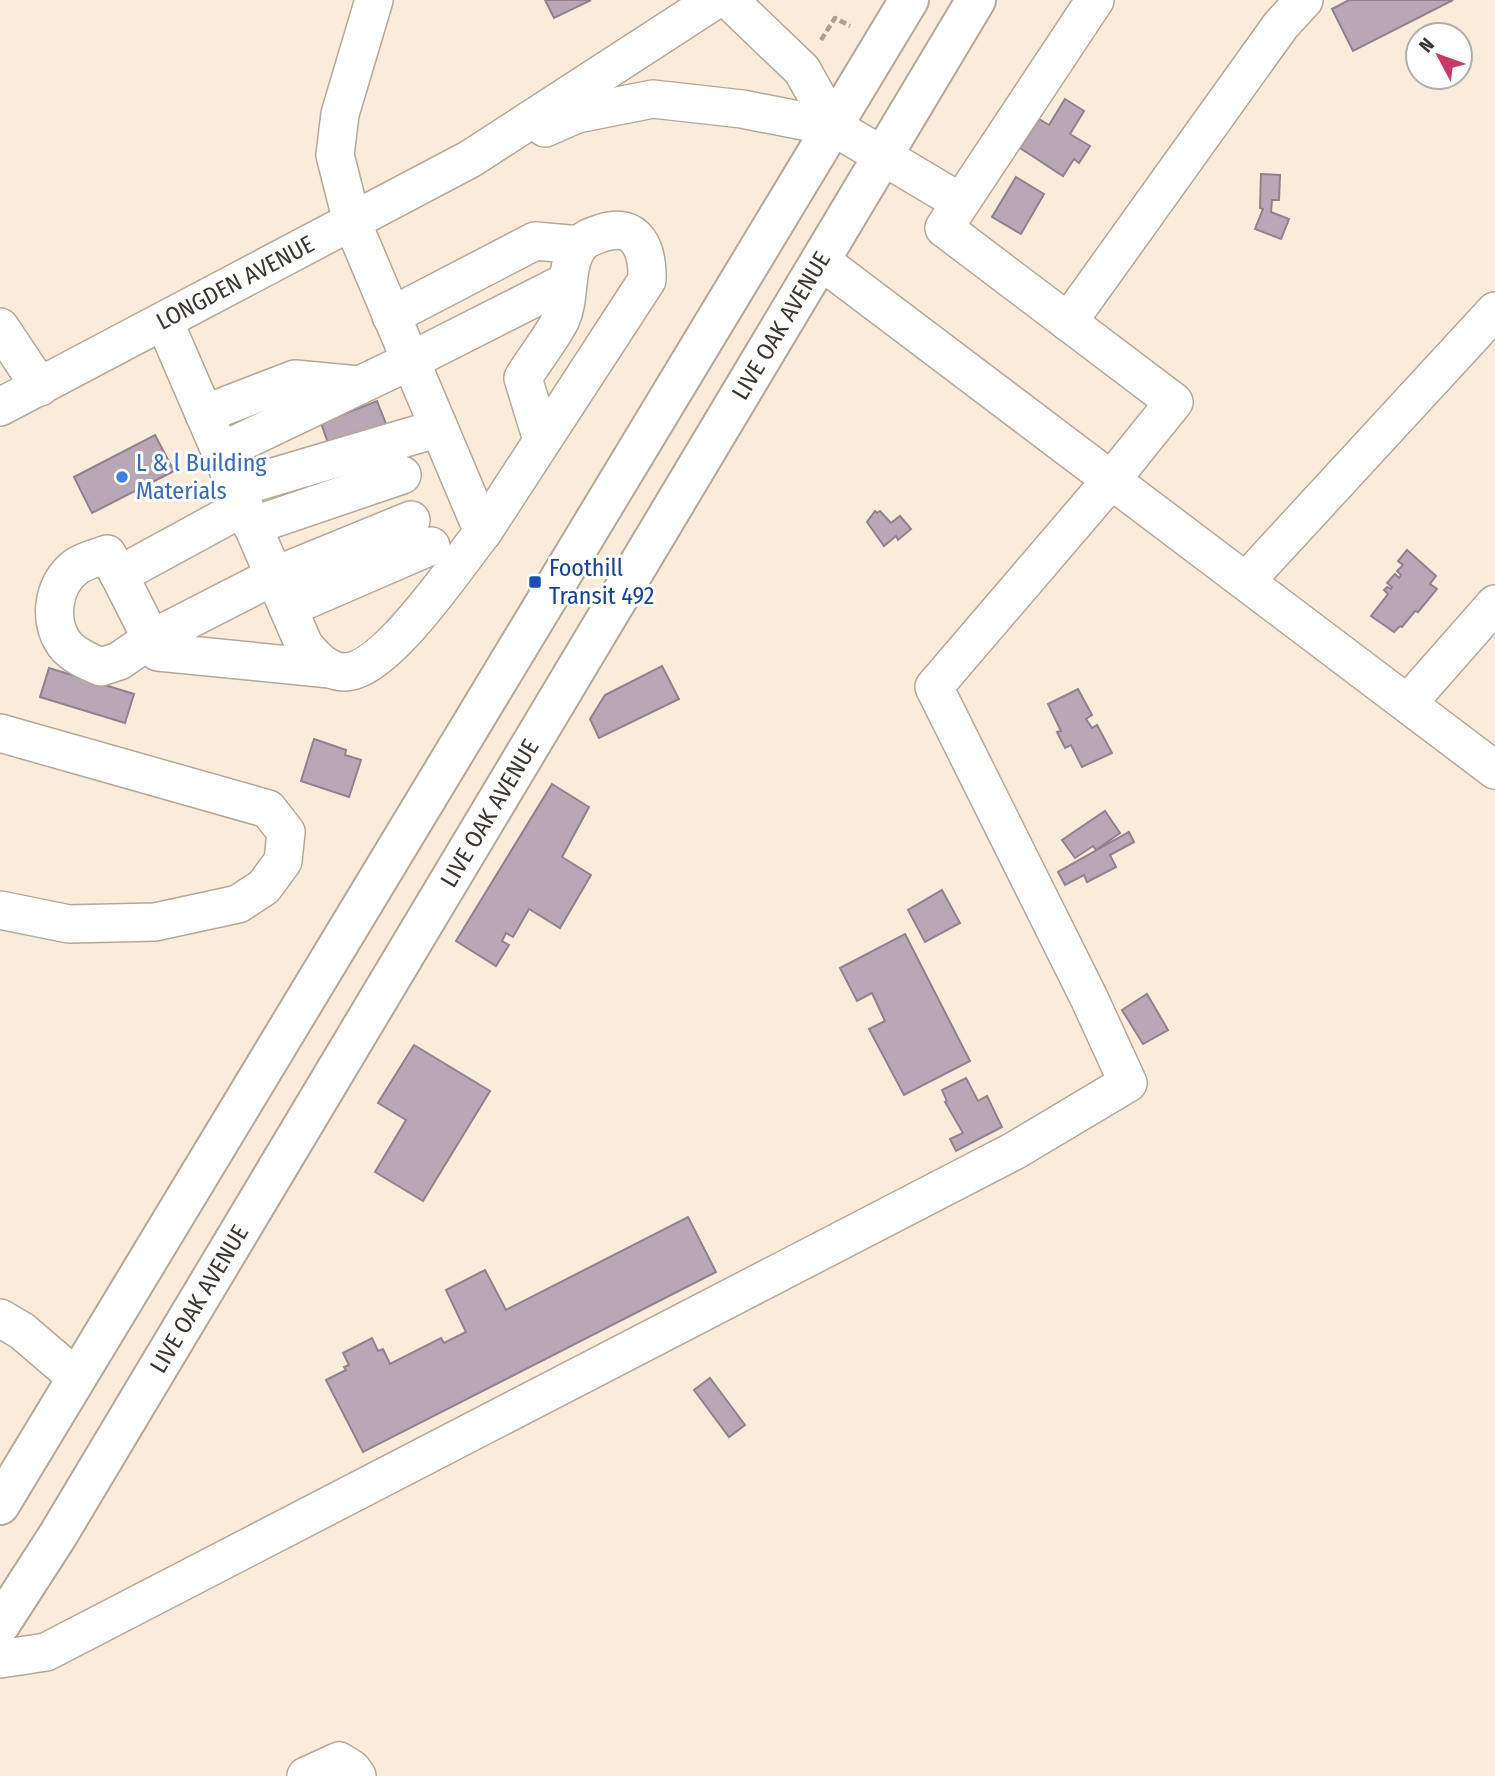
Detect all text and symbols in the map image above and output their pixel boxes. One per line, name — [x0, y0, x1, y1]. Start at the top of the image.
north arrow — [1404, 21, 1474, 91]
text: N — [1414, 33, 1439, 57]
street label: LONGDEN AVENUE — [152, 230, 319, 336]
street label: LIVE OAK AVENUE — [726, 247, 836, 405]
place label: L & l Building Materials — [136, 449, 267, 505]
marker: L & l Building Materials — [114, 469, 130, 485]
place label: Foothill Transit 492 — [549, 554, 654, 610]
marker: Foothill Transit 492 — [527, 574, 543, 590]
street label: LIVE OAK AVENUE — [435, 734, 545, 892]
street label: LIVE OAK AVENUE — [144, 1220, 254, 1378]

